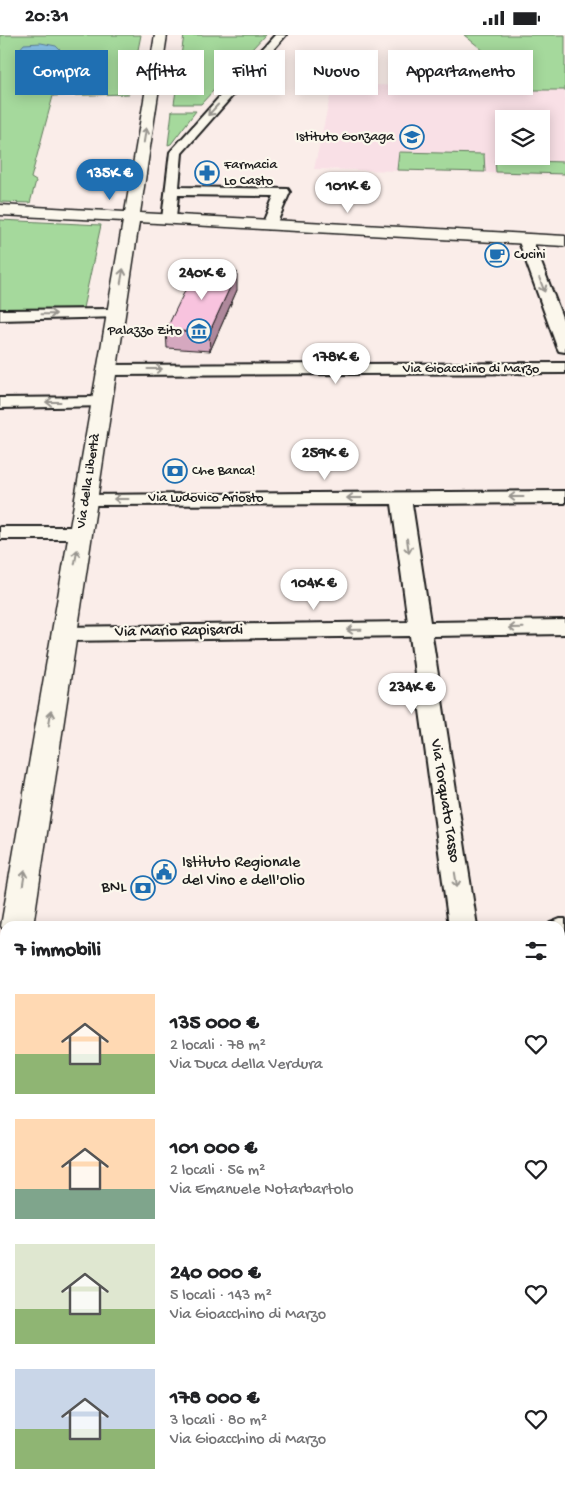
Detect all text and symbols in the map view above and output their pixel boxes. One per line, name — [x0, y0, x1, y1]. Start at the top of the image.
text: 20:31 — [25, 6, 69, 29]
chip: Compra — [15, 50, 108, 95]
chip: Affitta — [118, 50, 204, 95]
chip: Filtri — [214, 50, 285, 95]
chip: Nuovo — [295, 50, 378, 95]
chip: Appartamento — [388, 50, 533, 95]
one-way arrow — [207, 103, 219, 116]
map controls — [495, 110, 550, 165]
button: layers — [495, 110, 550, 165]
school or university icon: Istituto Gonzaga — [399, 124, 425, 150]
one-way arrow — [141, 127, 151, 143]
place label: Istituto Gonzaga — [296, 129, 395, 146]
place label: Farmacia Lo Casto — [223, 157, 278, 190]
pin: 135K € — [69, 159, 151, 201]
pharmacy icon: Farmacia Lo Casto — [194, 160, 220, 186]
text: 135K € — [87, 165, 133, 184]
pin: 101K € — [307, 171, 389, 214]
text: 101K € — [326, 178, 370, 197]
cafe icon: Cucini — [484, 242, 510, 268]
place label: Cucini — [514, 247, 546, 264]
pin: 240K € — [161, 259, 243, 301]
text: 240K € — [179, 265, 225, 284]
one-way arrow — [117, 268, 127, 284]
one-way arrow — [538, 276, 547, 292]
one-way arrow — [40, 309, 56, 319]
museum icon: Palazzo Zito — [186, 318, 212, 344]
place label: Palazzo Zito — [107, 323, 182, 340]
pin: 178K € — [295, 343, 377, 385]
text: 178K € — [313, 349, 359, 368]
street label: Via Gioacchino di Marzo — [402, 361, 539, 378]
one-way arrow — [147, 364, 163, 374]
one-way arrow — [45, 397, 61, 407]
street label: Via della Libertà — [73, 431, 105, 531]
pin: 259K € — [284, 439, 366, 481]
text: 259K € — [302, 445, 348, 464]
bank icon: Che Banca! — [162, 458, 188, 484]
place label: Che Banca! — [192, 463, 255, 480]
street label: Via Ludovico Ariosto — [147, 490, 264, 507]
one-way arrow — [509, 492, 525, 502]
one-way arrow — [346, 493, 362, 503]
one-way arrow — [114, 494, 130, 504]
one-way arrow — [403, 538, 413, 554]
one-way arrow — [72, 550, 82, 566]
pin: 104K € — [273, 569, 355, 611]
text: 104K € — [291, 575, 337, 594]
street label: Via Mario Rapisardi — [114, 621, 243, 643]
one-way arrow — [509, 623, 525, 633]
one-way arrow — [346, 625, 362, 634]
pin: 234K € — [371, 673, 453, 715]
text: 234K € — [389, 679, 435, 698]
one-way arrow — [45, 710, 55, 726]
street label: Via Torquato Tasso — [425, 737, 463, 864]
place label: Istituto Regionale del Vino e dell'Olio — [182, 854, 305, 891]
public building icon: Istituto Regionale del Vino e dell'Olio — [151, 859, 177, 885]
one-way arrow — [20, 870, 30, 886]
one-way arrow — [452, 872, 462, 888]
bank icon: BNL — [130, 875, 156, 901]
place label: BNL — [101, 879, 127, 898]
icon: filters — [522, 937, 550, 965]
text: 7 immobili — [15, 939, 101, 964]
text: 135 000 € — [170, 1012, 259, 1037]
icon: home — [55, 1014, 115, 1074]
icon: heart — [522, 1030, 550, 1058]
text: 2 locali · 78 m² — [170, 1037, 266, 1056]
text: Via Duca della Verdura — [170, 1056, 323, 1075]
text: 101 000 € — [170, 1137, 257, 1162]
icon: home — [55, 1139, 115, 1199]
icon: heart — [522, 1155, 550, 1183]
text: 2 locali · 56 m² — [170, 1162, 265, 1181]
text: Via Emanuele Notarbartolo — [170, 1181, 354, 1200]
text: 240 000 € — [170, 1262, 260, 1287]
icon: home — [55, 1264, 115, 1324]
icon: heart — [522, 1280, 550, 1308]
text: 5 locali · 143 m² — [170, 1287, 272, 1306]
text: Via Gioacchino di Marzo — [170, 1306, 326, 1325]
text: 178 000 € — [170, 1387, 259, 1412]
icon: home — [55, 1389, 115, 1449]
icon: heart — [522, 1405, 550, 1433]
text: 3 locali · 80 m² — [170, 1412, 267, 1431]
text: Via Gioacchino di Marzo — [170, 1431, 326, 1450]

